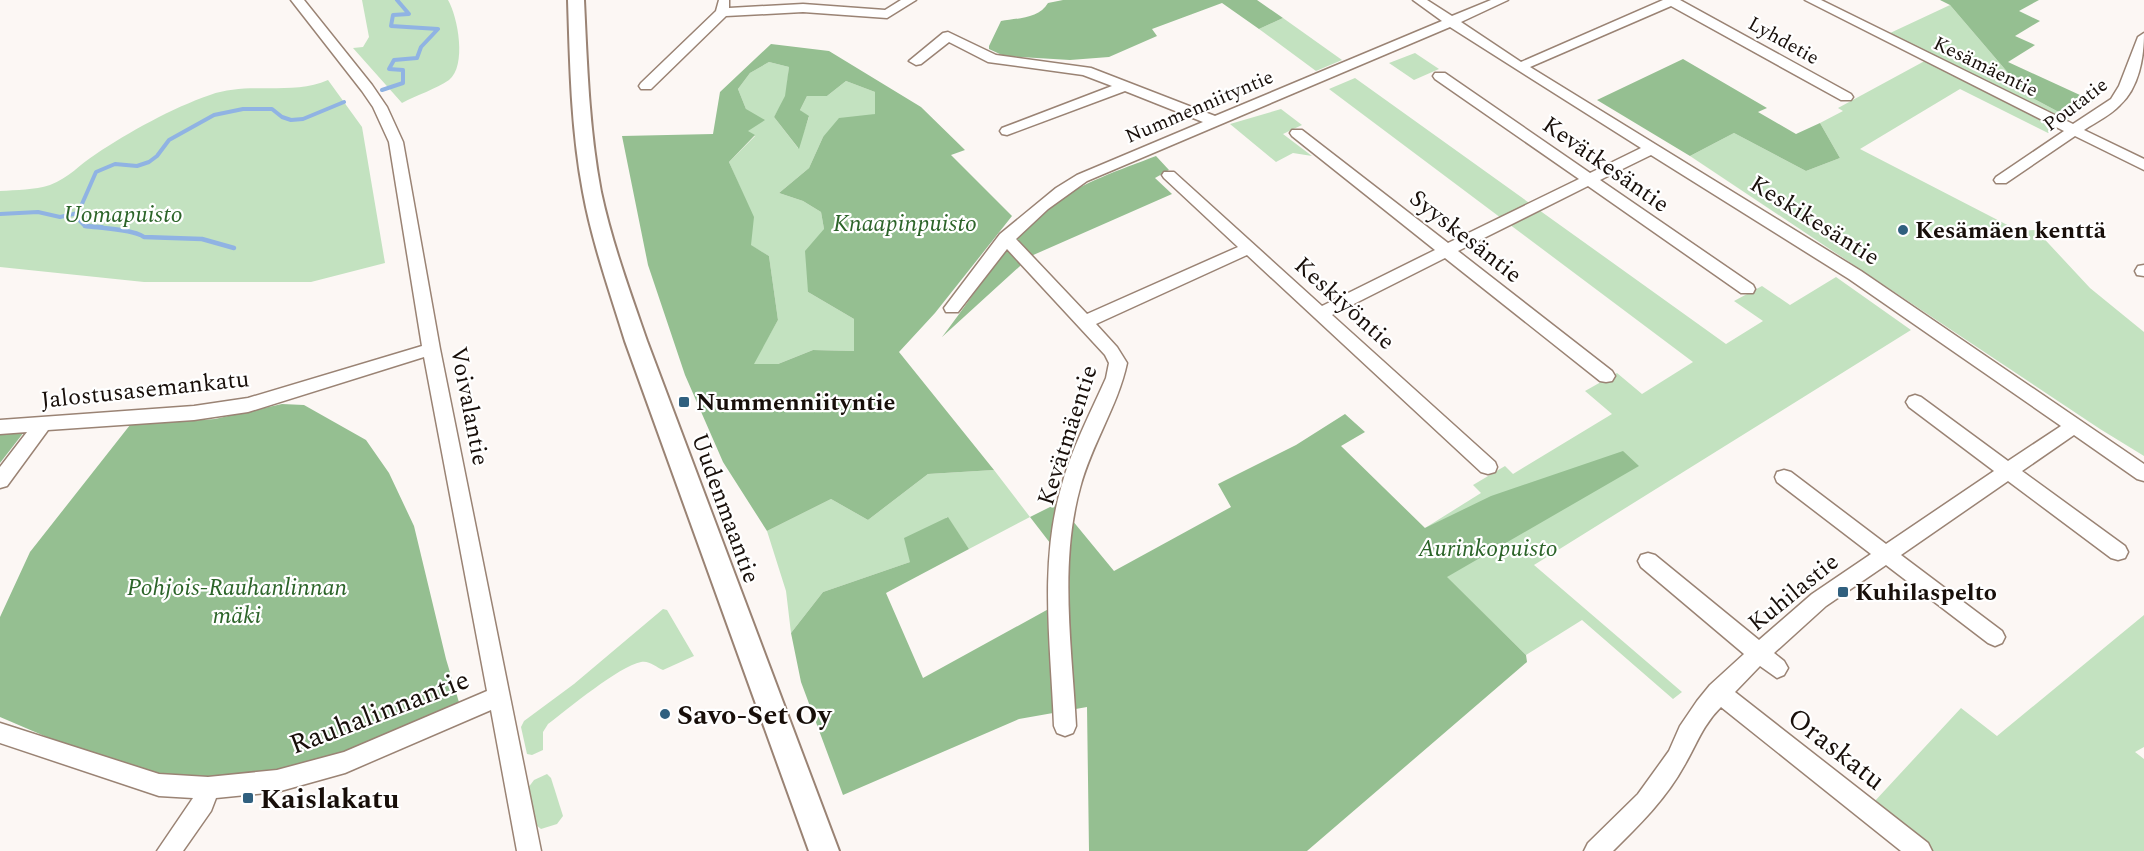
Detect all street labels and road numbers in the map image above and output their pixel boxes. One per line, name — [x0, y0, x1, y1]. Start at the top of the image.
street label: Lyhdetie — [1742, 9, 1825, 73]
street label: Kesämäentie — [1928, 29, 2043, 105]
street label: Nummenniityntie — [1121, 62, 1278, 152]
street label: Poutatie — [2037, 70, 2114, 139]
street label: Kevätkesäntie — [1534, 108, 1677, 222]
street label: Keskikesäntie — [1742, 167, 1887, 275]
street label: Syyskesäntie — [1401, 181, 1530, 292]
street label: Keskiyöntie — [1286, 248, 1403, 359]
street label: Voivalantie — [440, 344, 498, 469]
street label: Kevätmäentie — [1028, 360, 1108, 510]
street label: Jalostusasemankatu — [39, 361, 251, 419]
street label: Uudenmaantie — [681, 428, 769, 588]
street label: Kuhilastie — [1740, 545, 1847, 641]
street label: Rauhalinnantie — [283, 658, 476, 766]
street label: Oraskatu — [1778, 697, 1894, 801]

